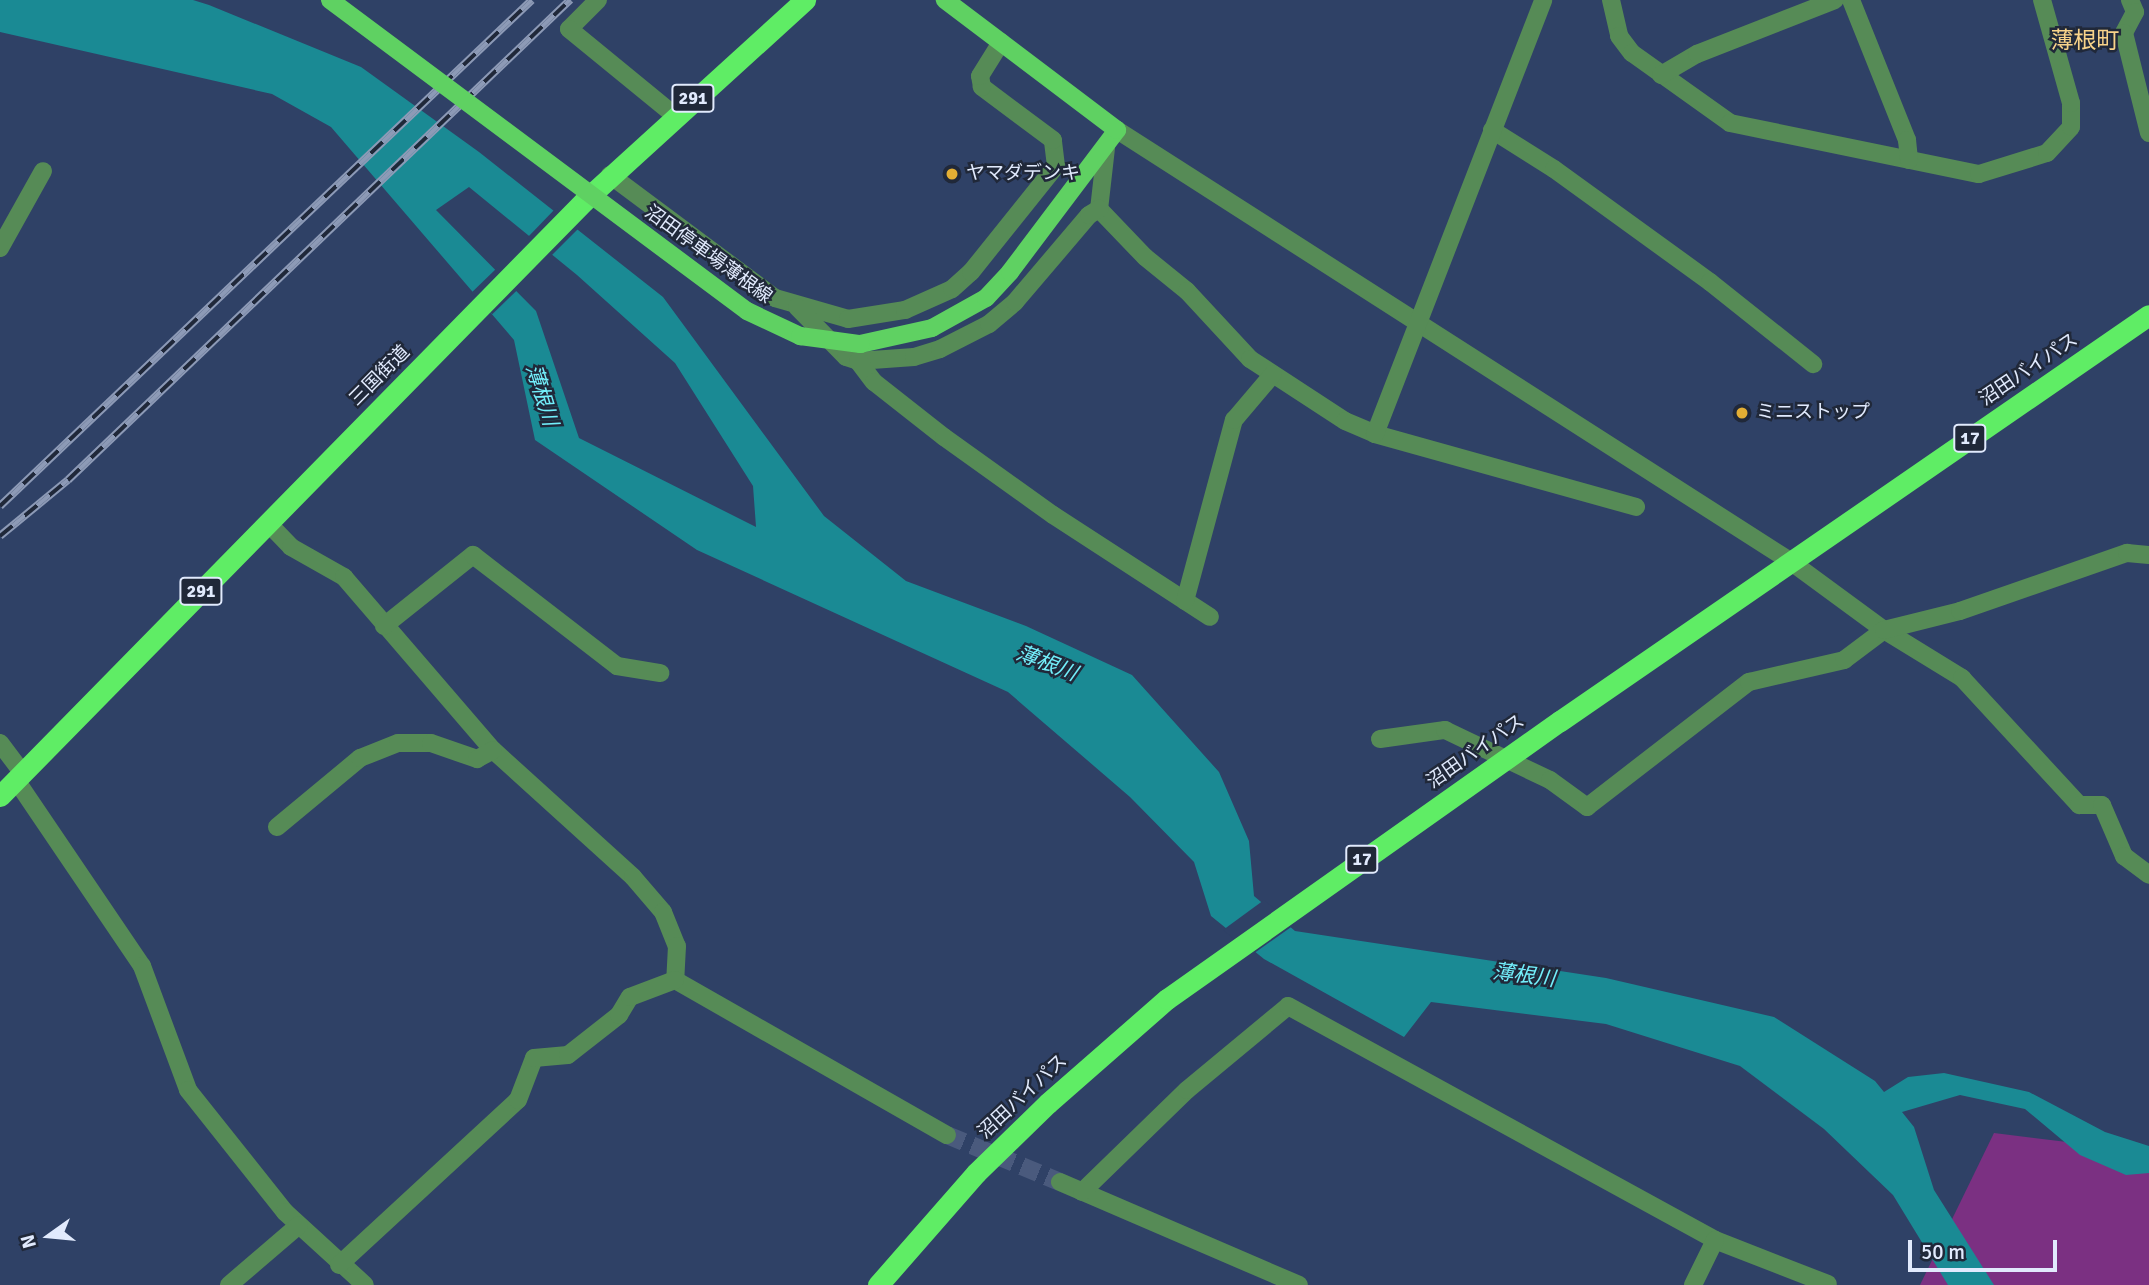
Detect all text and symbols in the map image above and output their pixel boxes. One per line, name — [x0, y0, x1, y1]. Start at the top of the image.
district label: 薄根町 — [2051, 27, 2119, 55]
road number: 291 — [670, 84, 716, 113]
place label: ヤマダデンキ — [966, 163, 1080, 185]
marker: ヤマダデンキ — [944, 166, 960, 182]
street label: 沼田停車場薄根線 — [640, 201, 776, 309]
street label: 沼田バイパス — [1975, 329, 2083, 411]
street label: 三国街道 — [345, 341, 415, 411]
water label: 薄根川 — [521, 361, 563, 429]
place label: ミニストップ — [1756, 402, 1870, 424]
marker: ミニストップ — [1734, 405, 1750, 421]
road number: 17 — [1952, 424, 1988, 452]
road number: 291 — [178, 576, 224, 606]
water label: 薄根川 — [1013, 640, 1081, 686]
street label: 沼田バイパス — [1423, 710, 1529, 794]
road number: 17 — [1344, 844, 1380, 874]
water label: 薄根川 — [1491, 959, 1557, 991]
street label: 沼田バイパス — [974, 1050, 1072, 1144]
north arrow — [14, 1201, 84, 1271]
scale bar — [1911, 1226, 2060, 1270]
text: N — [15, 1232, 42, 1251]
text: 50 m — [1921, 1239, 1965, 1265]

